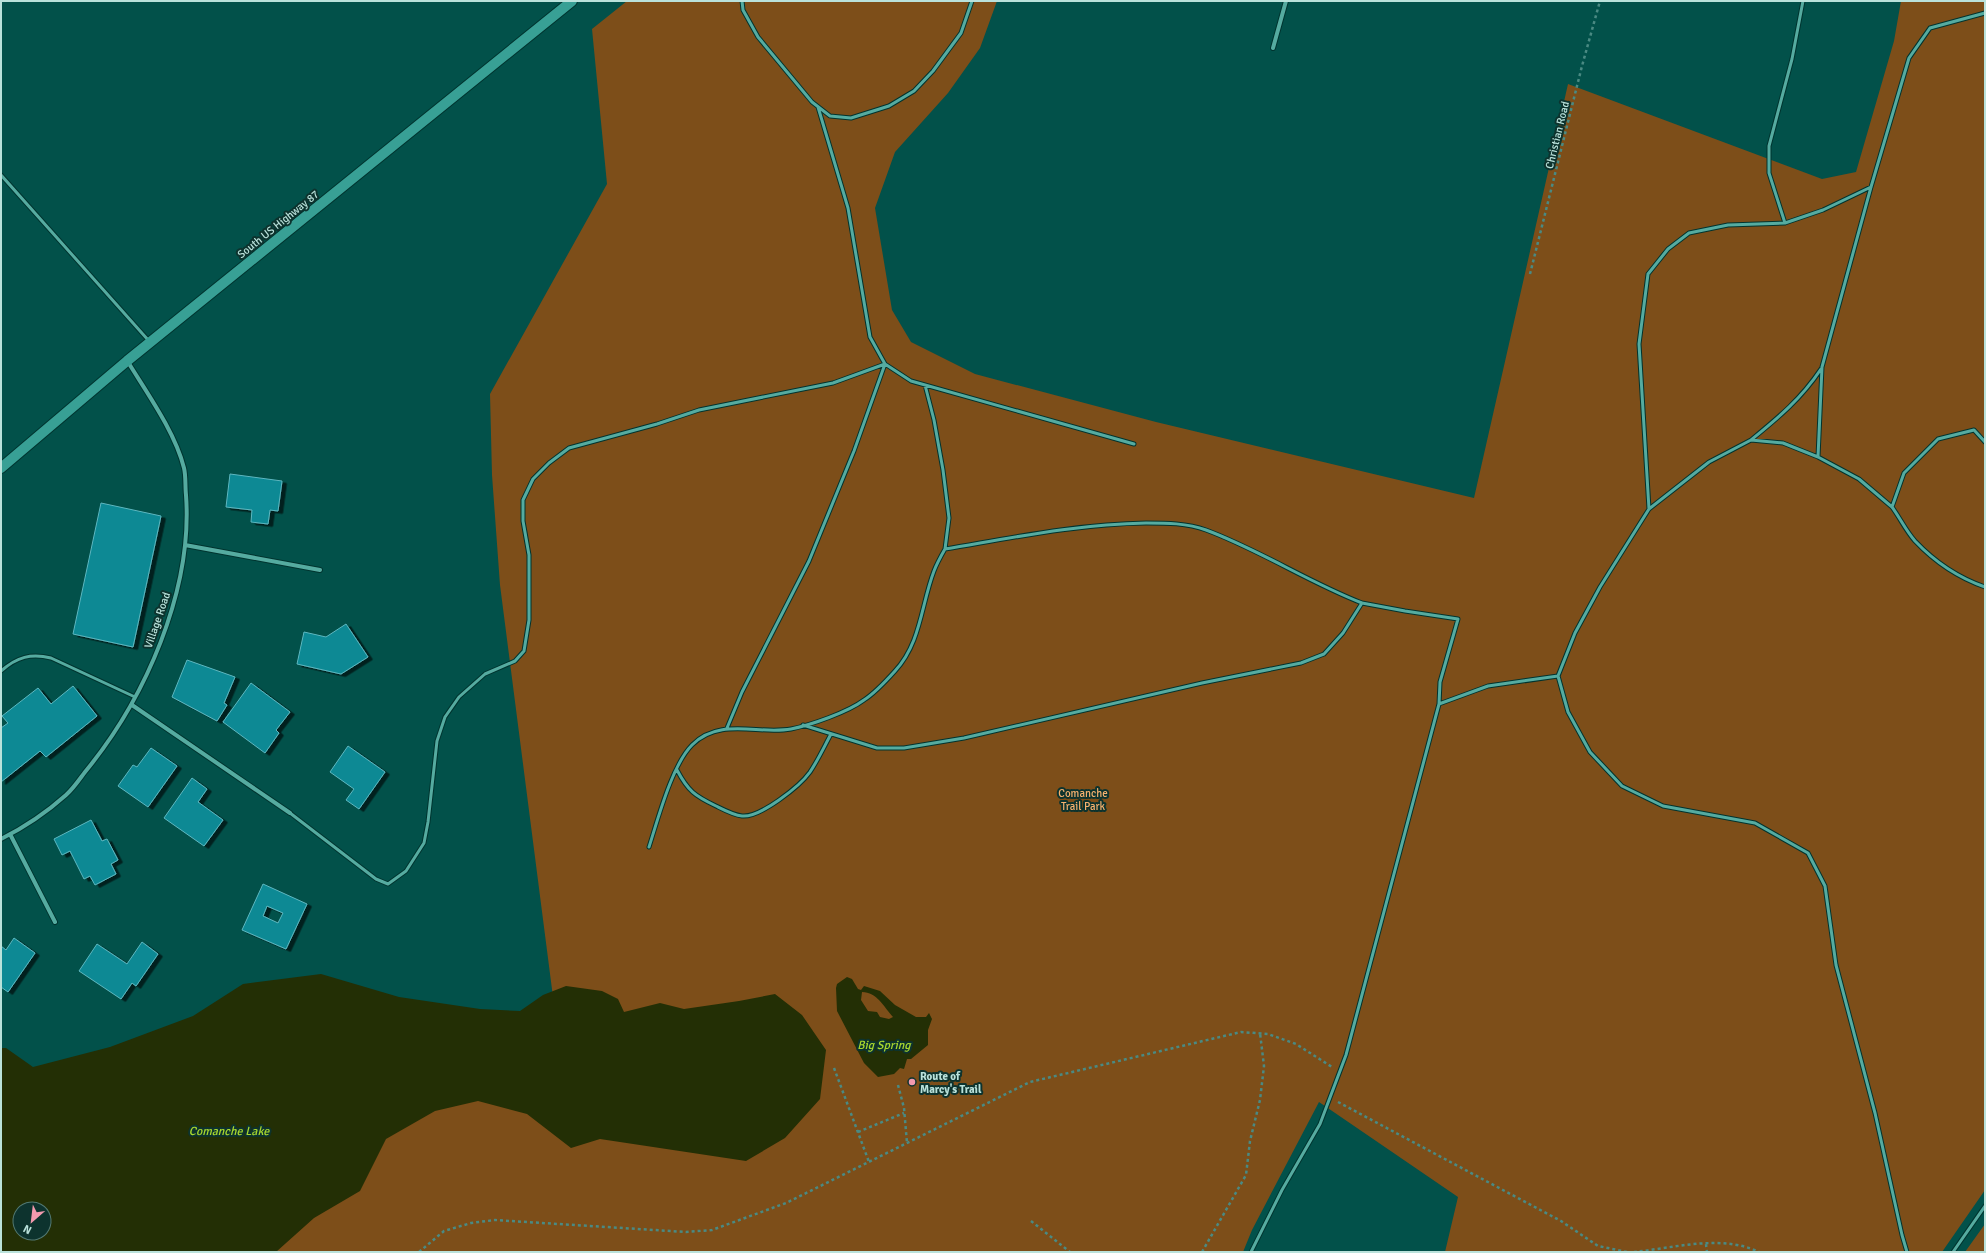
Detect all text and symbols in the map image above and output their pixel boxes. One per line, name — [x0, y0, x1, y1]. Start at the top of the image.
street label: Christian Road — [1543, 100, 1572, 170]
street label: South US Highway 87 — [235, 188, 322, 261]
street label: Village Road — [142, 590, 173, 650]
park label: Comanche Trail Park — [1058, 787, 1108, 813]
water label: Big Spring — [857, 1038, 912, 1053]
place label: Route of Marcy's Trail — [920, 1070, 982, 1096]
marker: Route of Marcy's Trail — [907, 1077, 917, 1087]
water label: Comanche Lake — [189, 1124, 270, 1139]
north arrow — [12, 1201, 52, 1241]
text: N — [21, 1222, 34, 1237]

